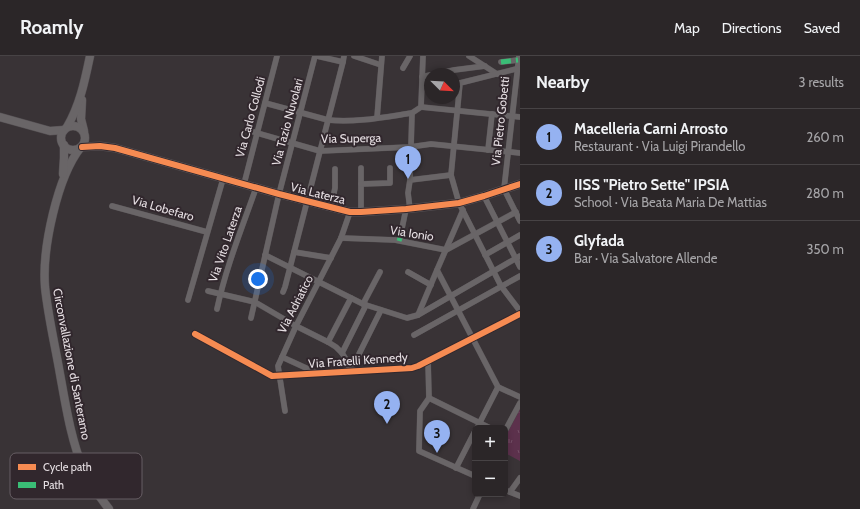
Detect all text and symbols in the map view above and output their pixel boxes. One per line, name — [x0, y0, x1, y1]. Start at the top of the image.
text: Roamly — [20, 16, 83, 39]
text: Map — [674, 19, 700, 37]
text: Directions — [722, 19, 782, 37]
text: Saved — [804, 19, 840, 37]
north arrow — [424, 68, 460, 104]
text: Nearby — [536, 72, 589, 92]
text: 3 results — [798, 74, 844, 90]
street label: Via Carlo Collodi — [232, 75, 268, 159]
street label: Via Pietro Gobetti — [488, 76, 512, 166]
street label: Via Tazio Nuvolari — [268, 77, 306, 167]
text: Macelleria Carni Arrosto — [574, 120, 728, 138]
text: 1 — [547, 129, 551, 145]
text: 260 m — [806, 129, 844, 145]
street label: Via Superga — [321, 130, 382, 146]
text: Restaurant · Via Luigi Pirandello — [574, 138, 745, 154]
pin: 1 — [395, 146, 421, 179]
text: IISS "Pietro Sette" IPSIA — [574, 176, 729, 194]
street label: Via Laterza — [289, 179, 347, 207]
text: 2 — [546, 185, 552, 201]
text: 280 m — [806, 185, 844, 201]
street label: Via Lobefaro — [130, 192, 196, 224]
text: School · Via Beata Maria De Mattias — [574, 194, 767, 210]
street label: Via Vito Laterza — [205, 204, 245, 284]
street label: Via Ionio — [389, 222, 435, 244]
text: Glyfada — [574, 232, 624, 250]
text: 3 — [545, 241, 553, 257]
text: 350 m — [807, 241, 844, 257]
text: Bar · Via Salvatore Allende — [574, 250, 718, 266]
your location — [248, 269, 268, 289]
street label: Via Adriatico — [274, 272, 316, 336]
street label: Circonvallazione di Santeramo — [50, 287, 94, 441]
street label: Via Fratelli Kennedy — [308, 349, 408, 371]
pin: 2 — [374, 391, 400, 424]
pin: 3 — [424, 420, 450, 453]
map controls — [472, 425, 508, 497]
button: + — [472, 425, 508, 461]
legend — [10, 453, 142, 499]
text: Cycle path — [43, 460, 92, 474]
button: − — [472, 461, 508, 497]
text: Path — [43, 478, 64, 492]

